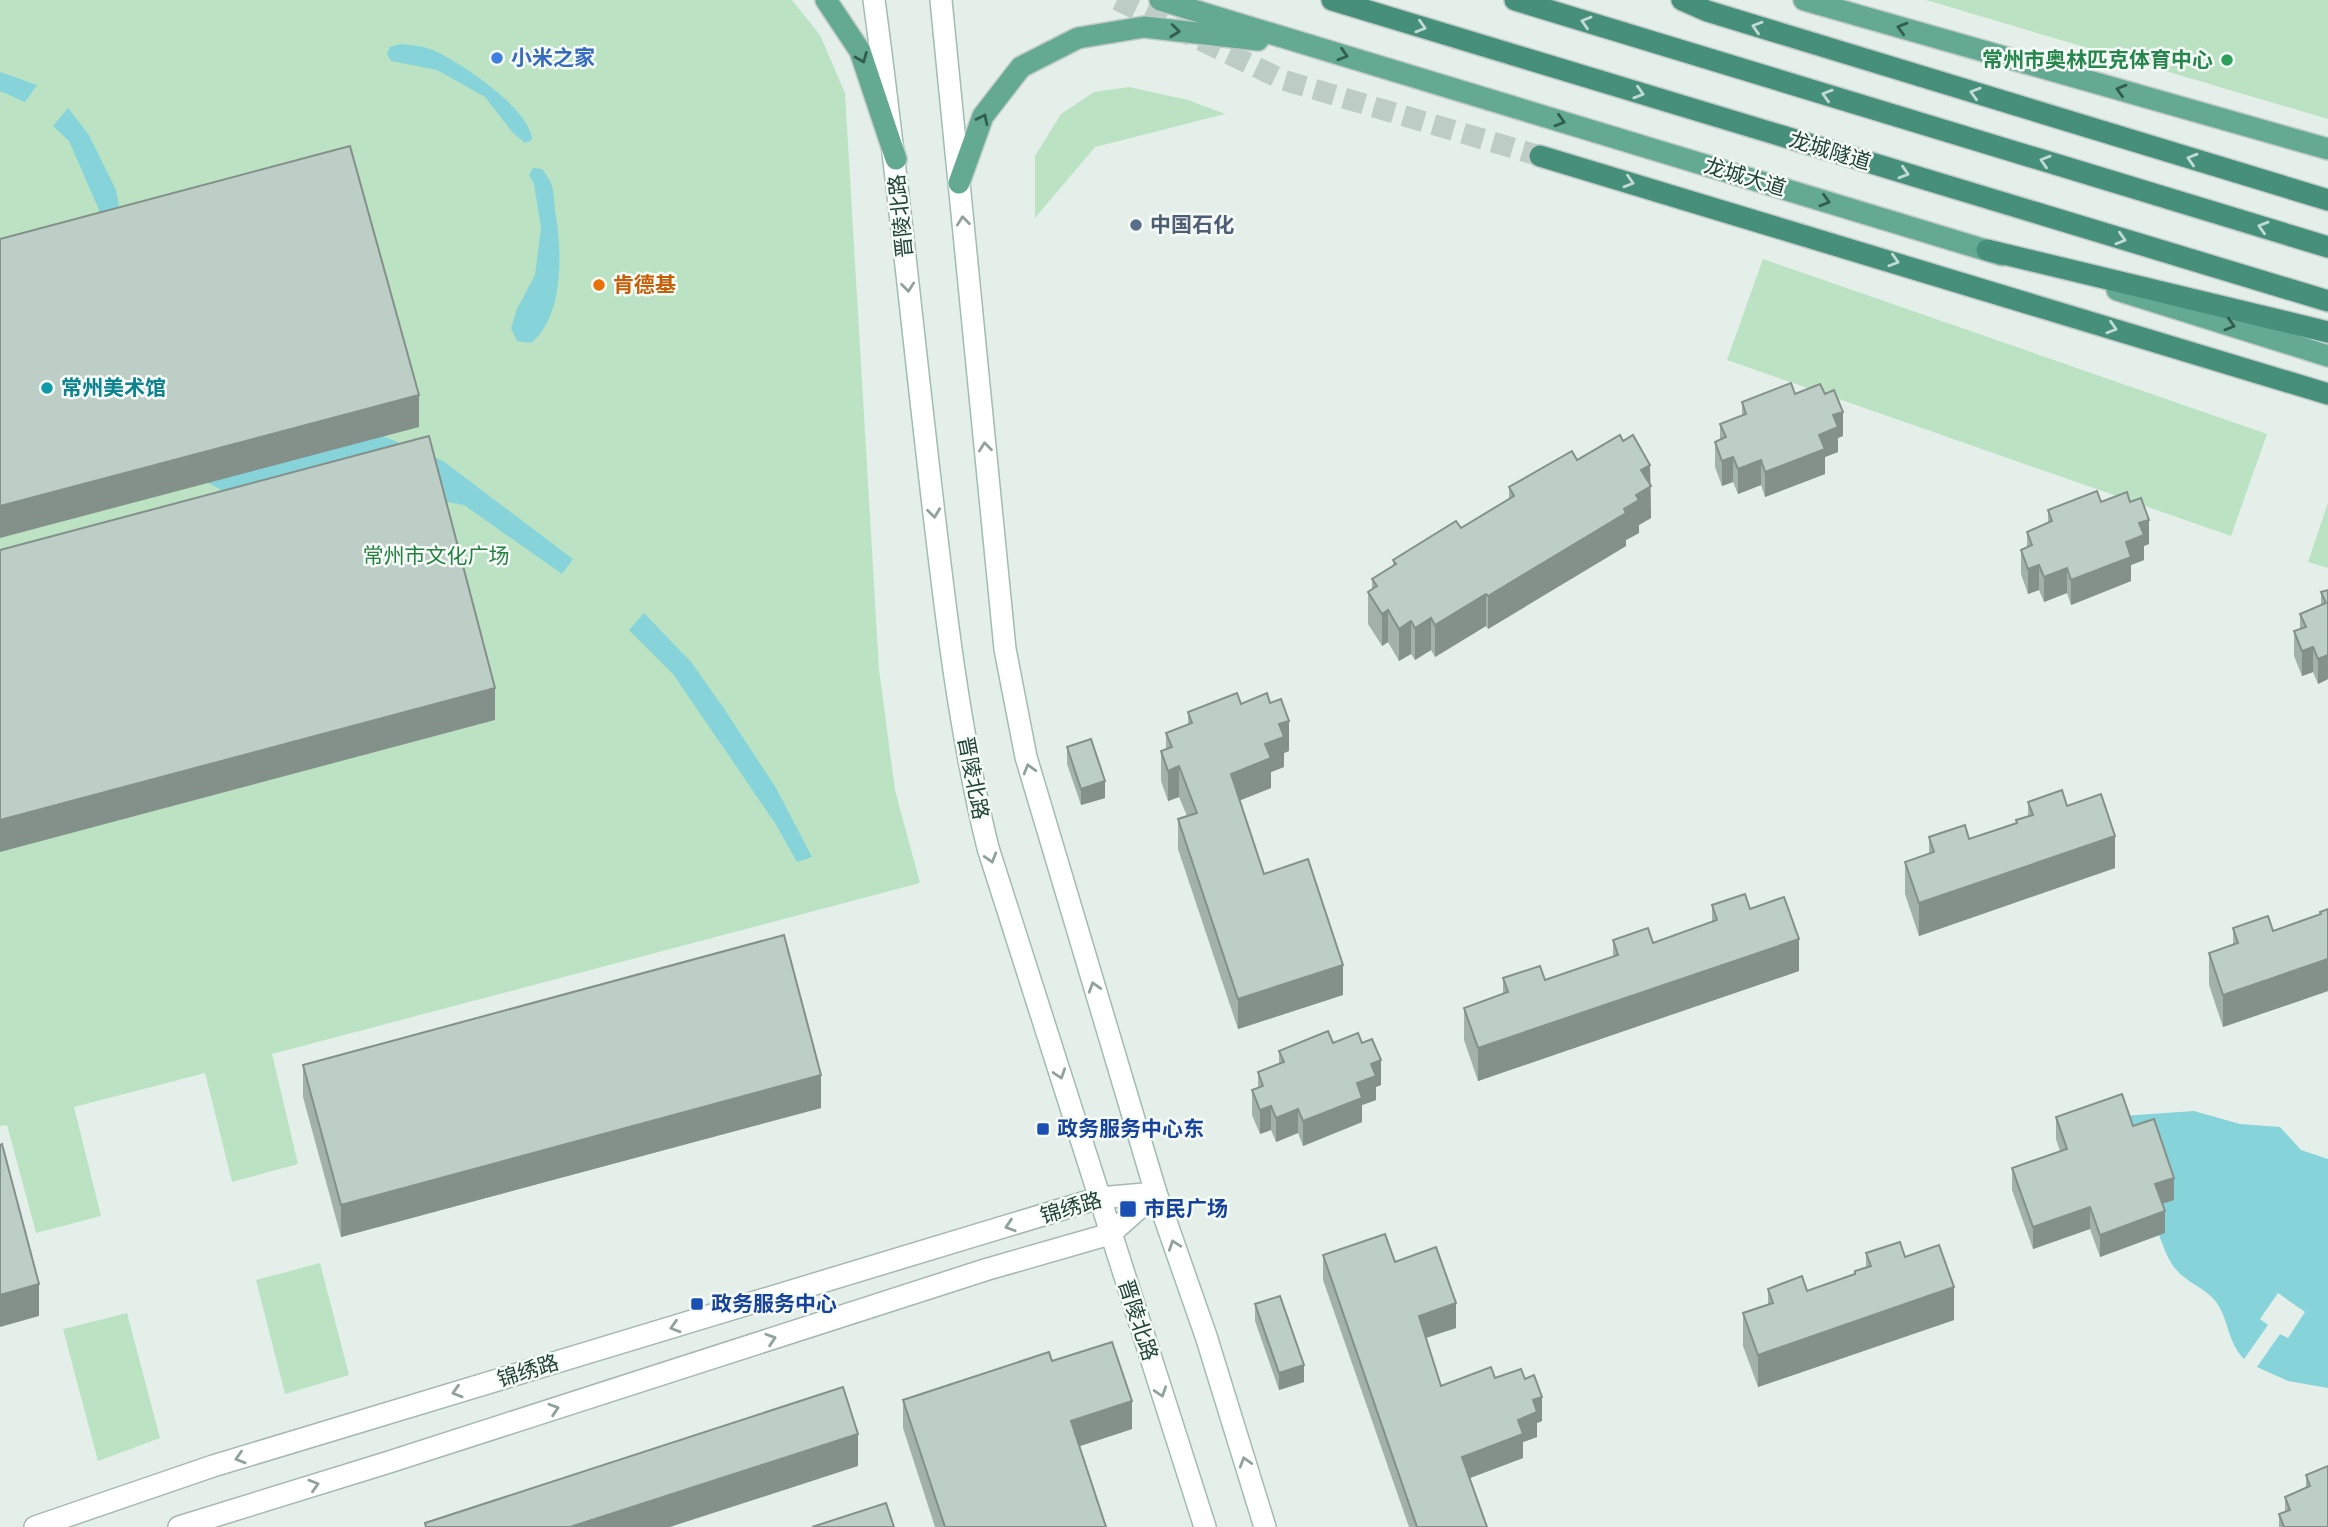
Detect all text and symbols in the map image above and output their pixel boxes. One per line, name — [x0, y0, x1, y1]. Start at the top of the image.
one-way arrow — [1580, 15, 1592, 30]
one-way arrow — [1415, 18, 1427, 33]
one-way arrow — [1751, 20, 1763, 35]
one-way arrow — [1896, 22, 1908, 36]
one-way arrow — [1170, 23, 1181, 38]
place label: 小米之家 — [511, 45, 595, 70]
one-way arrow — [1336, 47, 1348, 62]
place label: 常州市奥林匹克体育中心 — [1982, 47, 2213, 72]
marker: 小米之家 — [489, 50, 505, 66]
one-way arrow — [853, 51, 867, 63]
marker: 常州市奥林匹克体育中心 — [2219, 52, 2235, 68]
one-way arrow — [1633, 84, 1645, 99]
one-way arrow — [2115, 84, 2127, 99]
one-way arrow — [1969, 86, 1981, 101]
one-way arrow — [1822, 88, 1834, 103]
one-way arrow — [1554, 113, 1566, 128]
one-way arrow — [975, 114, 988, 127]
street label: 龙城隧道 — [1786, 126, 1874, 175]
street label: 龙城大道 — [1701, 152, 1789, 201]
one-way arrow — [2187, 153, 2199, 167]
one-way arrow — [2039, 154, 2051, 169]
one-way arrow — [1897, 164, 1909, 179]
street label: 晋陵北路 — [884, 173, 917, 259]
one-way arrow — [1623, 174, 1635, 189]
one-way arrow — [1819, 193, 1831, 208]
place label: 中国石化 — [1150, 212, 1234, 237]
one-way arrow — [956, 215, 971, 226]
marker: 中国石化 — [1128, 217, 1144, 233]
one-way arrow — [2257, 220, 2269, 235]
one-way arrow — [2115, 230, 2127, 245]
one-way arrow — [1887, 253, 1900, 267]
place label: 肯德基 — [613, 272, 676, 297]
marker: 肯德基 — [591, 277, 607, 293]
one-way arrow — [900, 281, 915, 292]
one-way arrow — [2224, 317, 2236, 332]
one-way arrow — [2105, 319, 2117, 334]
place label: 常州美术馆 — [61, 375, 166, 400]
marker: 常州美术馆 — [39, 380, 55, 396]
one-way arrow — [978, 441, 993, 453]
one-way arrow — [926, 507, 941, 519]
park label: 常州市文化广场 — [363, 543, 510, 568]
street label: 晋陵北路 — [953, 734, 994, 822]
one-way arrow — [1023, 763, 1037, 775]
one-way arrow — [982, 851, 997, 863]
one-way arrow — [1087, 982, 1102, 994]
one-way arrow — [1051, 1068, 1066, 1080]
place label: 政务服务中心东 — [1057, 1116, 1204, 1141]
marker: 政务服务中心东 — [1035, 1121, 1051, 1137]
street label: 锦绣路 — [1037, 1187, 1105, 1228]
place label: 市民广场 — [1144, 1196, 1228, 1221]
marker: 市民广场 — [1118, 1199, 1138, 1219]
one-way arrow — [1005, 1217, 1017, 1232]
one-way arrow — [1168, 1240, 1182, 1252]
street label: 晋陵北路 — [1114, 1276, 1163, 1364]
place label: 政务服务中心 — [711, 1291, 837, 1316]
marker: 政务服务中心 — [689, 1296, 705, 1312]
one-way arrow — [670, 1319, 682, 1334]
one-way arrow — [764, 1333, 776, 1347]
street label: 锦绣路 — [494, 1349, 562, 1392]
one-way arrow — [452, 1384, 464, 1399]
one-way arrow — [1153, 1385, 1167, 1397]
one-way arrow — [547, 1403, 560, 1417]
one-way arrow — [234, 1450, 246, 1465]
one-way arrow — [1238, 1456, 1253, 1468]
one-way arrow — [308, 1479, 320, 1494]

